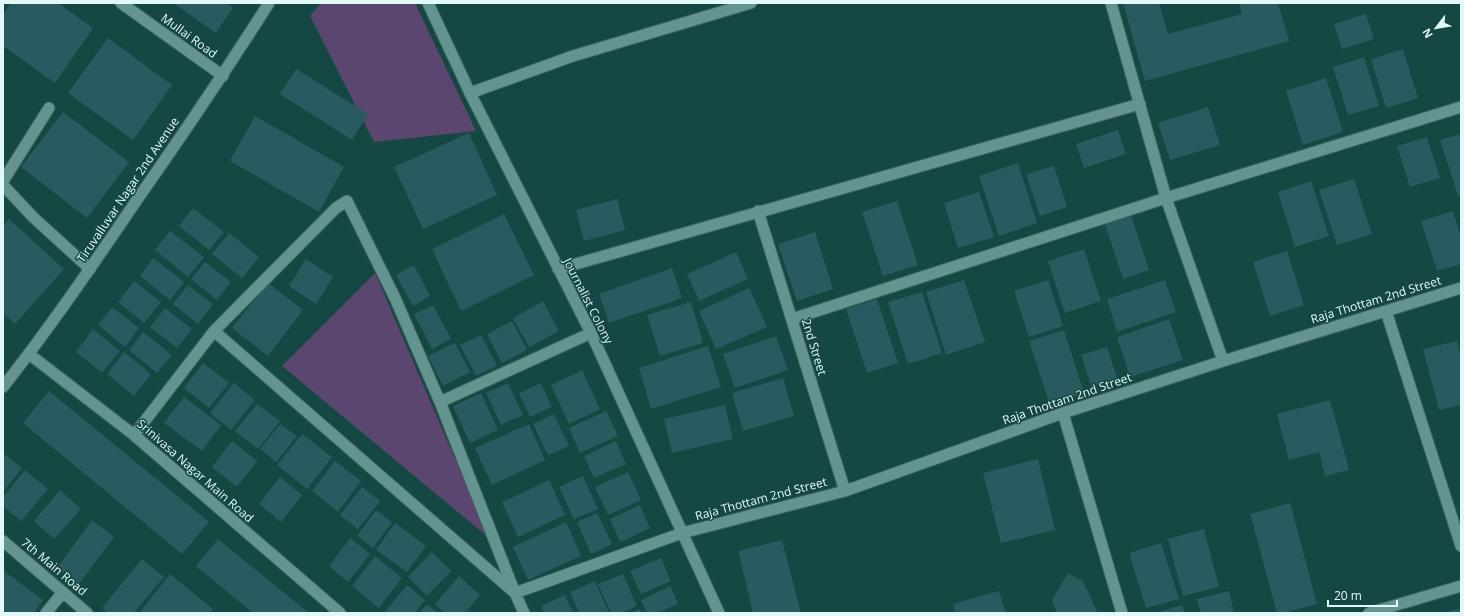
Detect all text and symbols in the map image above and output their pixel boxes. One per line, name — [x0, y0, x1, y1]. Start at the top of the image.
north arrow — [1416, 8, 1456, 48]
street label: Mullai Road — [158, 9, 221, 62]
text: N — [1418, 26, 1436, 41]
street label: Tiruvalluvar Nagar 2nd Avenue — [72, 113, 183, 266]
street label: Journalist Colony — [559, 254, 618, 348]
street label: Raja Thottam 2nd Street — [1308, 272, 1443, 327]
street label: 2nd Street — [798, 317, 831, 377]
street label: Raja Thottam 2nd Street — [1000, 368, 1134, 429]
street label: Srinivasa Nagar Main Road — [133, 415, 257, 526]
street label: Raja Thottam 2nd Street — [693, 473, 829, 524]
street label: 7th Main Road — [18, 534, 91, 599]
scale bar — [1328, 582, 1397, 608]
text: 20 m — [1334, 587, 1362, 604]

